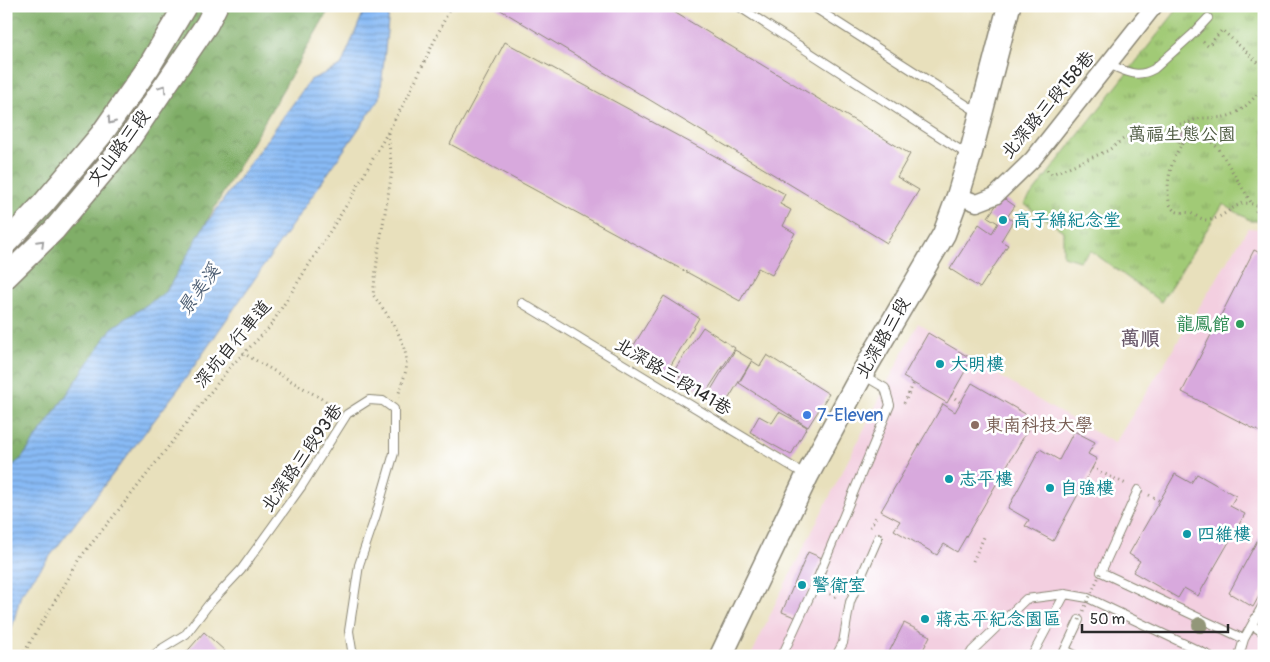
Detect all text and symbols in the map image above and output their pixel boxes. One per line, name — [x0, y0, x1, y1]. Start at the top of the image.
street label: 北深路三段158巷 — [996, 46, 1100, 164]
one-way arrow — [157, 85, 166, 94]
street label: 文山路三段 — [83, 105, 155, 191]
one-way arrow — [108, 115, 117, 125]
park label: 萬福生態公園 — [1128, 123, 1236, 146]
place label: 高子綿紀念堂 — [1013, 209, 1121, 232]
marker: 高子綿紀念堂 — [997, 214, 1009, 226]
one-way arrow — [35, 240, 44, 249]
water label: 景美溪 — [173, 259, 226, 320]
street label: 北深路三段 — [851, 293, 915, 383]
street label: 深坑自行車道 — [189, 295, 277, 393]
place label: 龍鳳館 — [1176, 313, 1230, 336]
marker: 龍鳳館 — [1234, 318, 1246, 330]
district label: 萬順 — [1120, 326, 1160, 351]
street label: 北深路三段141巷 — [610, 333, 736, 421]
place label: 大明樓 — [950, 353, 1004, 376]
marker: 大明樓 — [934, 358, 946, 370]
street label: 北深路三段93巷 — [256, 399, 348, 517]
place label: 7-Eleven — [817, 404, 884, 427]
marker: 7-Eleven — [801, 409, 813, 421]
place label: 東南科技大學 — [985, 414, 1093, 437]
marker: 東南科技大學 — [969, 419, 981, 431]
place label: 志平樓 — [959, 468, 1013, 491]
marker: 志平樓 — [943, 473, 955, 485]
place label: 自強樓 — [1060, 477, 1114, 500]
marker: 自強樓 — [1044, 482, 1056, 494]
place label: 四維樓 — [1197, 523, 1251, 546]
marker: 四維樓 — [1181, 528, 1193, 540]
place label: 警衛室 — [812, 574, 866, 597]
marker: 警衛室 — [796, 579, 808, 591]
scale bar — [1082, 602, 1229, 634]
place label: 蔣志平紀念園區 — [935, 608, 1061, 631]
text: 50 m — [1090, 610, 1125, 629]
marker: 蔣志平紀念園區 — [919, 613, 931, 625]

